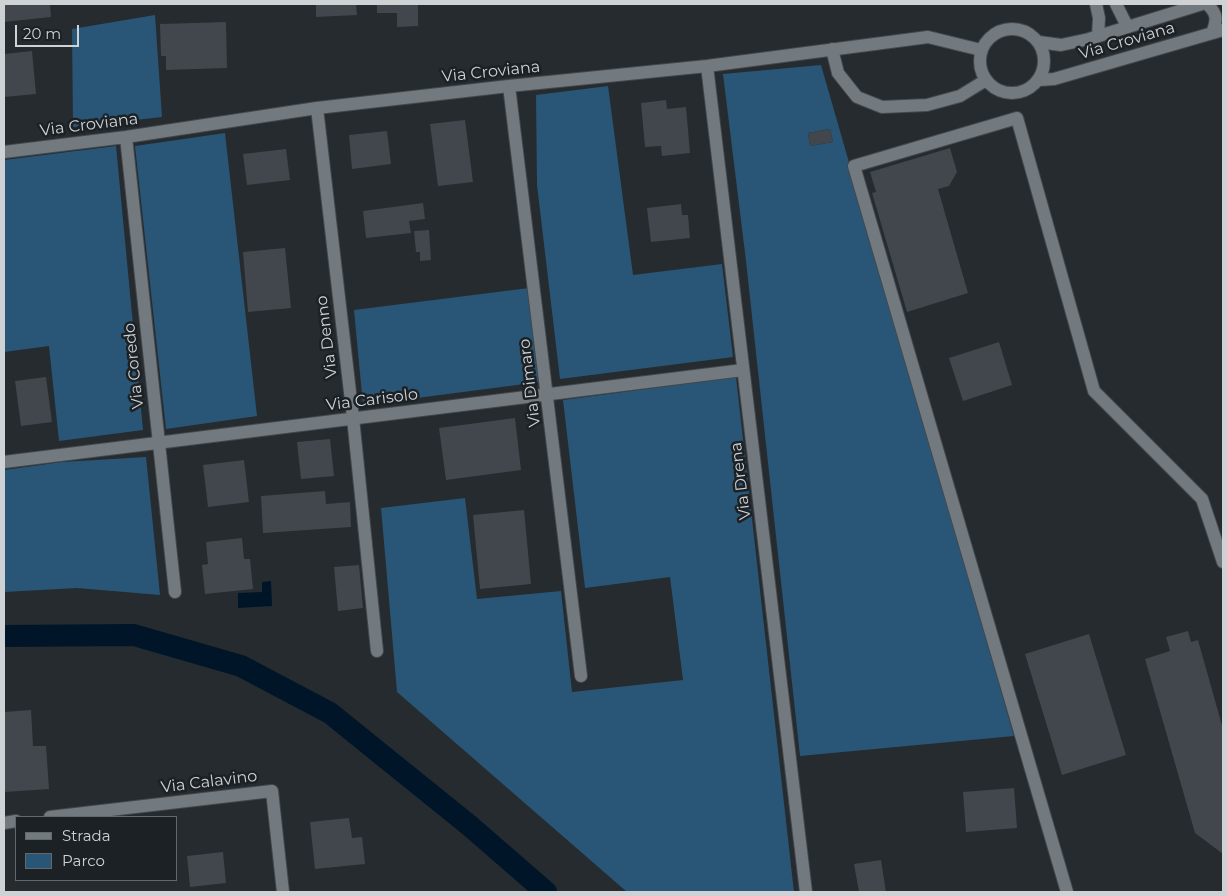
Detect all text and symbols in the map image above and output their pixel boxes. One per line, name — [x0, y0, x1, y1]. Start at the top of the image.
scale bar — [18, 15, 81, 47]
street label: Via Croviana — [1077, 18, 1177, 64]
text: 20 m — [23, 24, 61, 43]
street label: Via Croviana — [441, 57, 541, 87]
street label: Via Croviana — [39, 109, 139, 141]
street label: Via Denno — [312, 294, 342, 380]
street label: Via Coredo — [120, 322, 148, 410]
street label: Via Dimaro — [515, 338, 545, 428]
street label: Via Carisolo — [325, 385, 419, 415]
street label: Via Drena — [727, 441, 755, 521]
street label: Via Calavino — [160, 767, 258, 797]
legend — [15, 816, 178, 881]
text: Strada — [62, 826, 111, 845]
text: Parco — [62, 851, 105, 870]

